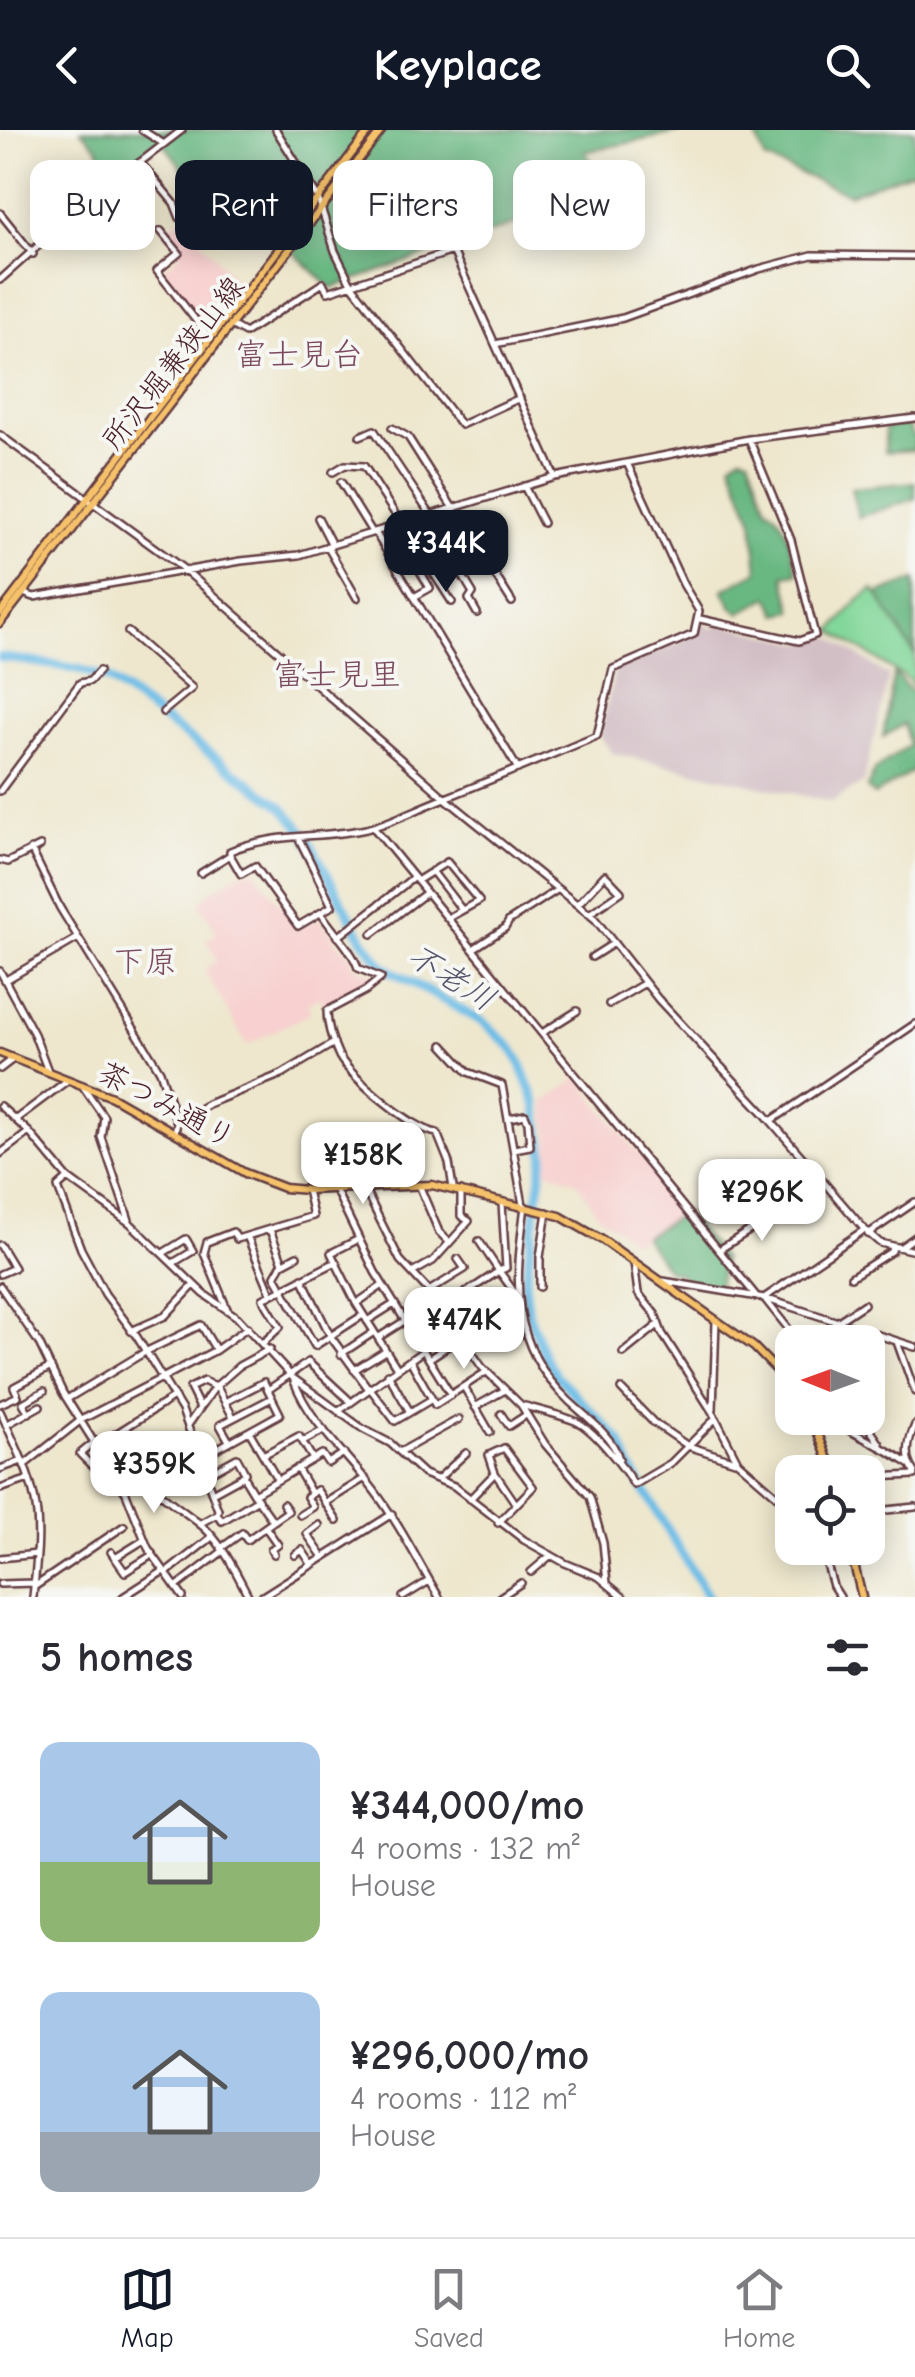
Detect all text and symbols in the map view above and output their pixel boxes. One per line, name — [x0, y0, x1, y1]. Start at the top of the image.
icon: back — [40, 38, 95, 93]
icon: search — [820, 38, 875, 93]
text: Keyplace — [373, 39, 542, 91]
chip: Buy — [30, 160, 155, 250]
chip: Rent — [175, 160, 313, 250]
chip: Filters — [333, 160, 493, 250]
chip: New — [513, 160, 645, 250]
street label: 所沢堀兼狭山線 — [95, 270, 252, 457]
district label: 富士見台 — [235, 336, 363, 373]
pin: ¥344K — [376, 510, 516, 595]
text: ¥344K — [406, 524, 486, 561]
district label: 富士見里 — [273, 656, 401, 693]
water label: 不老川 — [401, 936, 502, 1019]
district label: 下原 — [113, 943, 177, 980]
street label: 茶つみ通り — [92, 1055, 241, 1156]
pin: ¥158K — [293, 1122, 433, 1207]
text: ¥158K — [323, 1136, 403, 1173]
pin: ¥296K — [692, 1159, 832, 1244]
text: ¥296K — [720, 1173, 804, 1210]
pin: ¥474K — [394, 1287, 534, 1372]
text: ¥474K — [426, 1301, 502, 1338]
north arrow — [775, 1325, 885, 1435]
map controls — [775, 1325, 885, 1565]
pin: ¥359K — [84, 1431, 224, 1516]
text: ¥359K — [112, 1445, 196, 1482]
button: locate — [775, 1455, 885, 1565]
icon: filters — [820, 1630, 875, 1685]
text: 5 homes — [40, 1633, 193, 1682]
text: ¥344,000/mo — [350, 1781, 584, 1830]
icon: home — [120, 1782, 240, 1902]
text: 4 rooms · 132 m² — [350, 1830, 580, 1867]
text: House — [350, 1867, 436, 1904]
text: ¥296,000/mo — [350, 2031, 589, 2080]
icon: home — [120, 2032, 240, 2152]
text: 4 rooms · 112 m² — [350, 2080, 576, 2117]
text: House — [350, 2117, 436, 2154]
tab: Map — [120, 2262, 175, 2354]
tab: Saved — [414, 2262, 484, 2354]
tab: Home — [723, 2262, 795, 2354]

